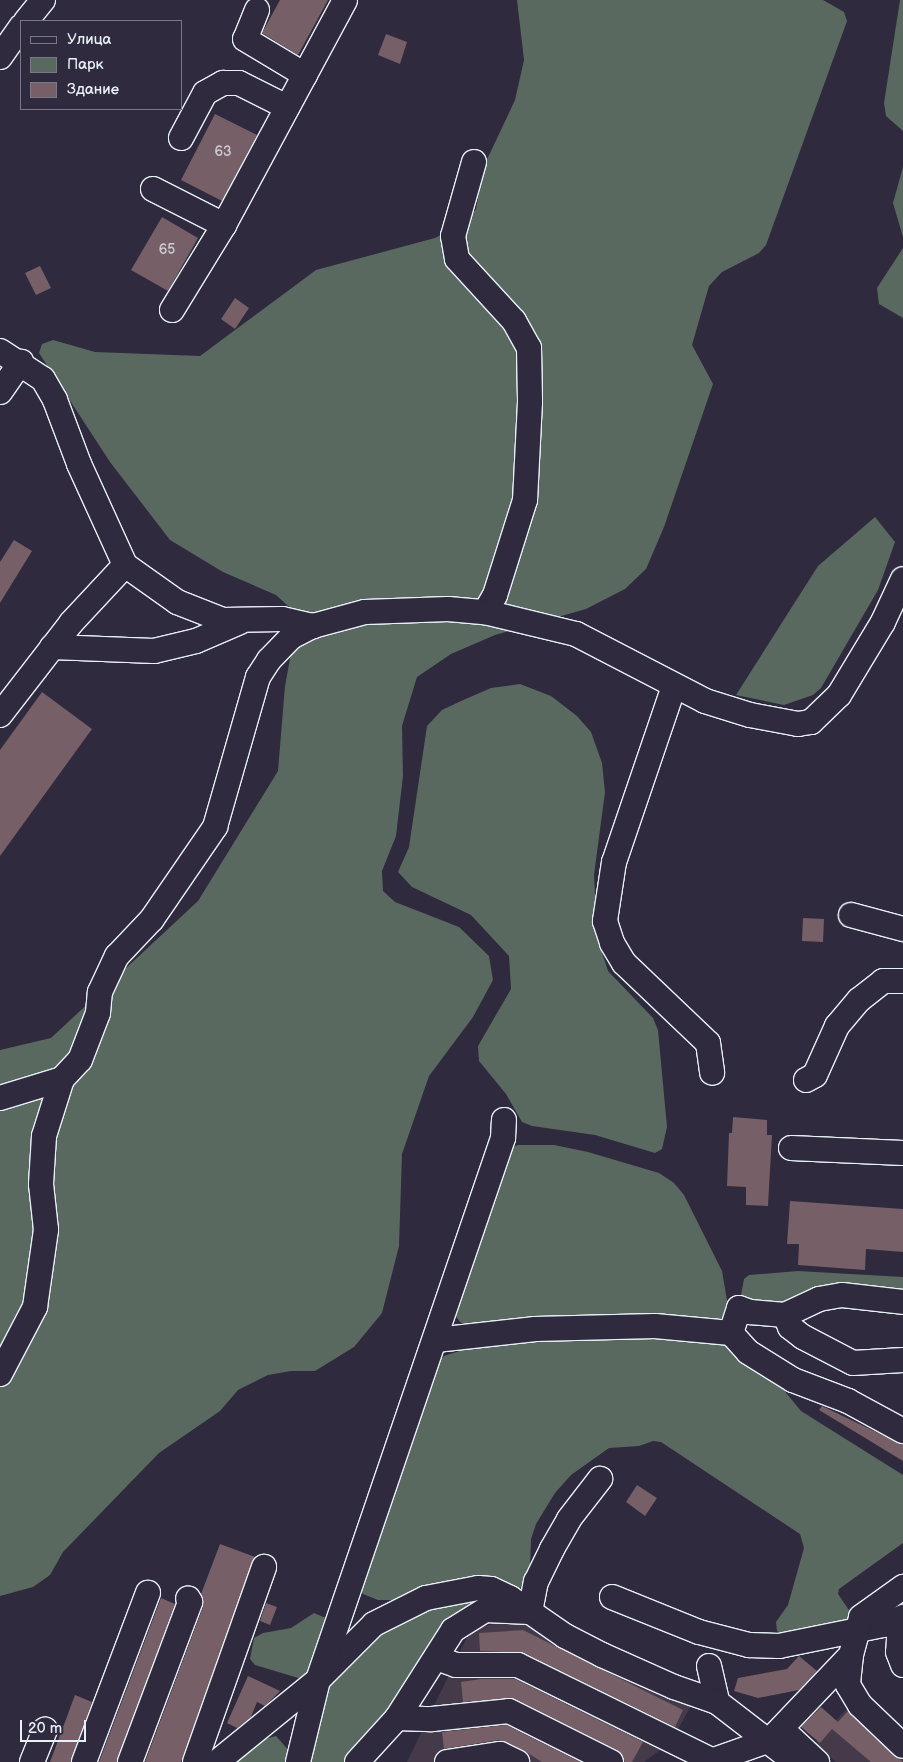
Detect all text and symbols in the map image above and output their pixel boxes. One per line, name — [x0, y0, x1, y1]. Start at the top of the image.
legend — [20, 20, 182, 110]
text: Улица — [67, 30, 111, 49]
text: Парк — [67, 55, 104, 74]
text: Здание — [67, 80, 119, 99]
house number: 63 — [214, 144, 232, 160]
house number: 65 — [159, 242, 175, 258]
scale bar — [22, 1710, 89, 1742]
text: 20 m — [28, 1719, 62, 1738]

